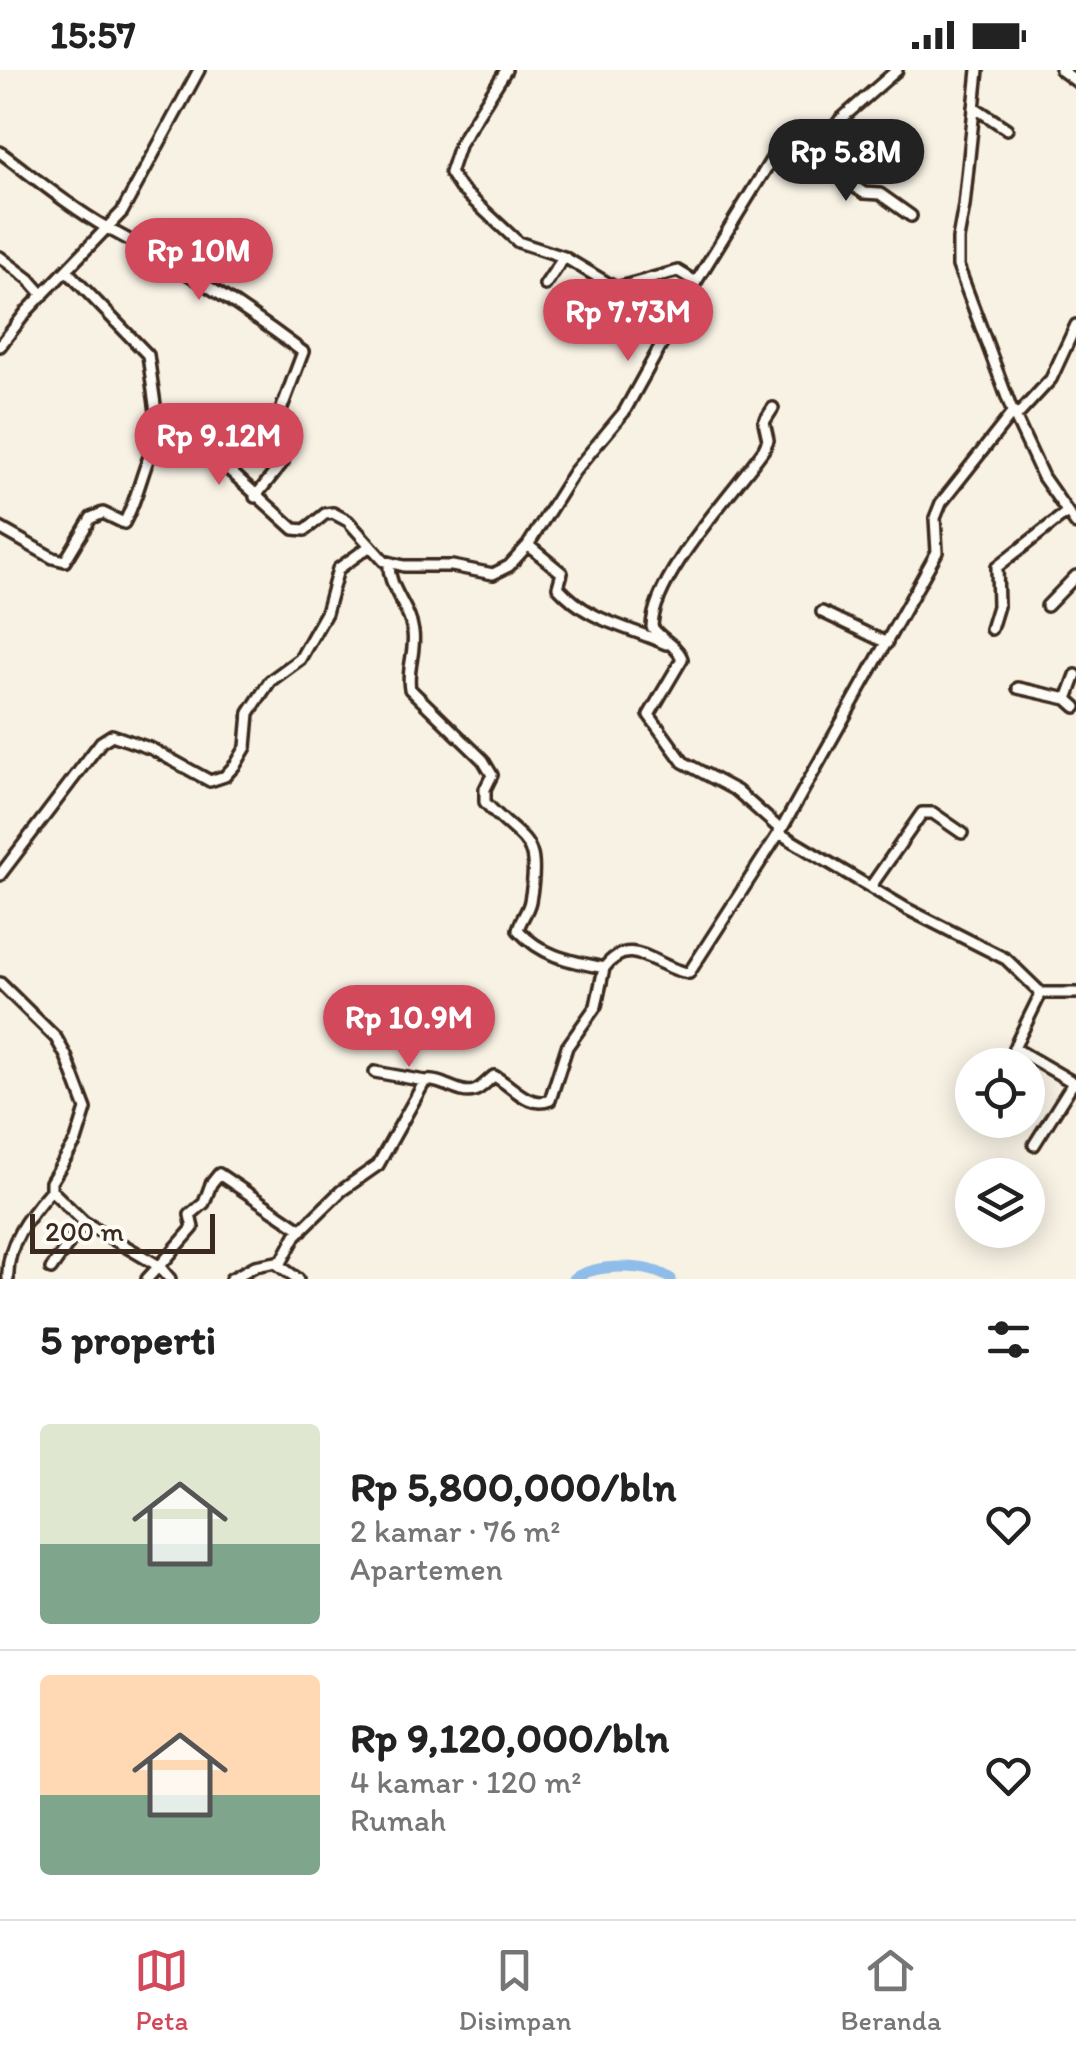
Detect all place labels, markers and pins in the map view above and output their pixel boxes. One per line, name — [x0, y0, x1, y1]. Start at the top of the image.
pin: Rp 5.8M — [754, 119, 938, 204]
pin: Rp 10M — [118, 218, 280, 303]
pin: Rp 7.73M — [525, 279, 731, 364]
pin: Rp 9.12M — [116, 403, 322, 488]
pin: Rp 10.9M — [306, 985, 512, 1070]

